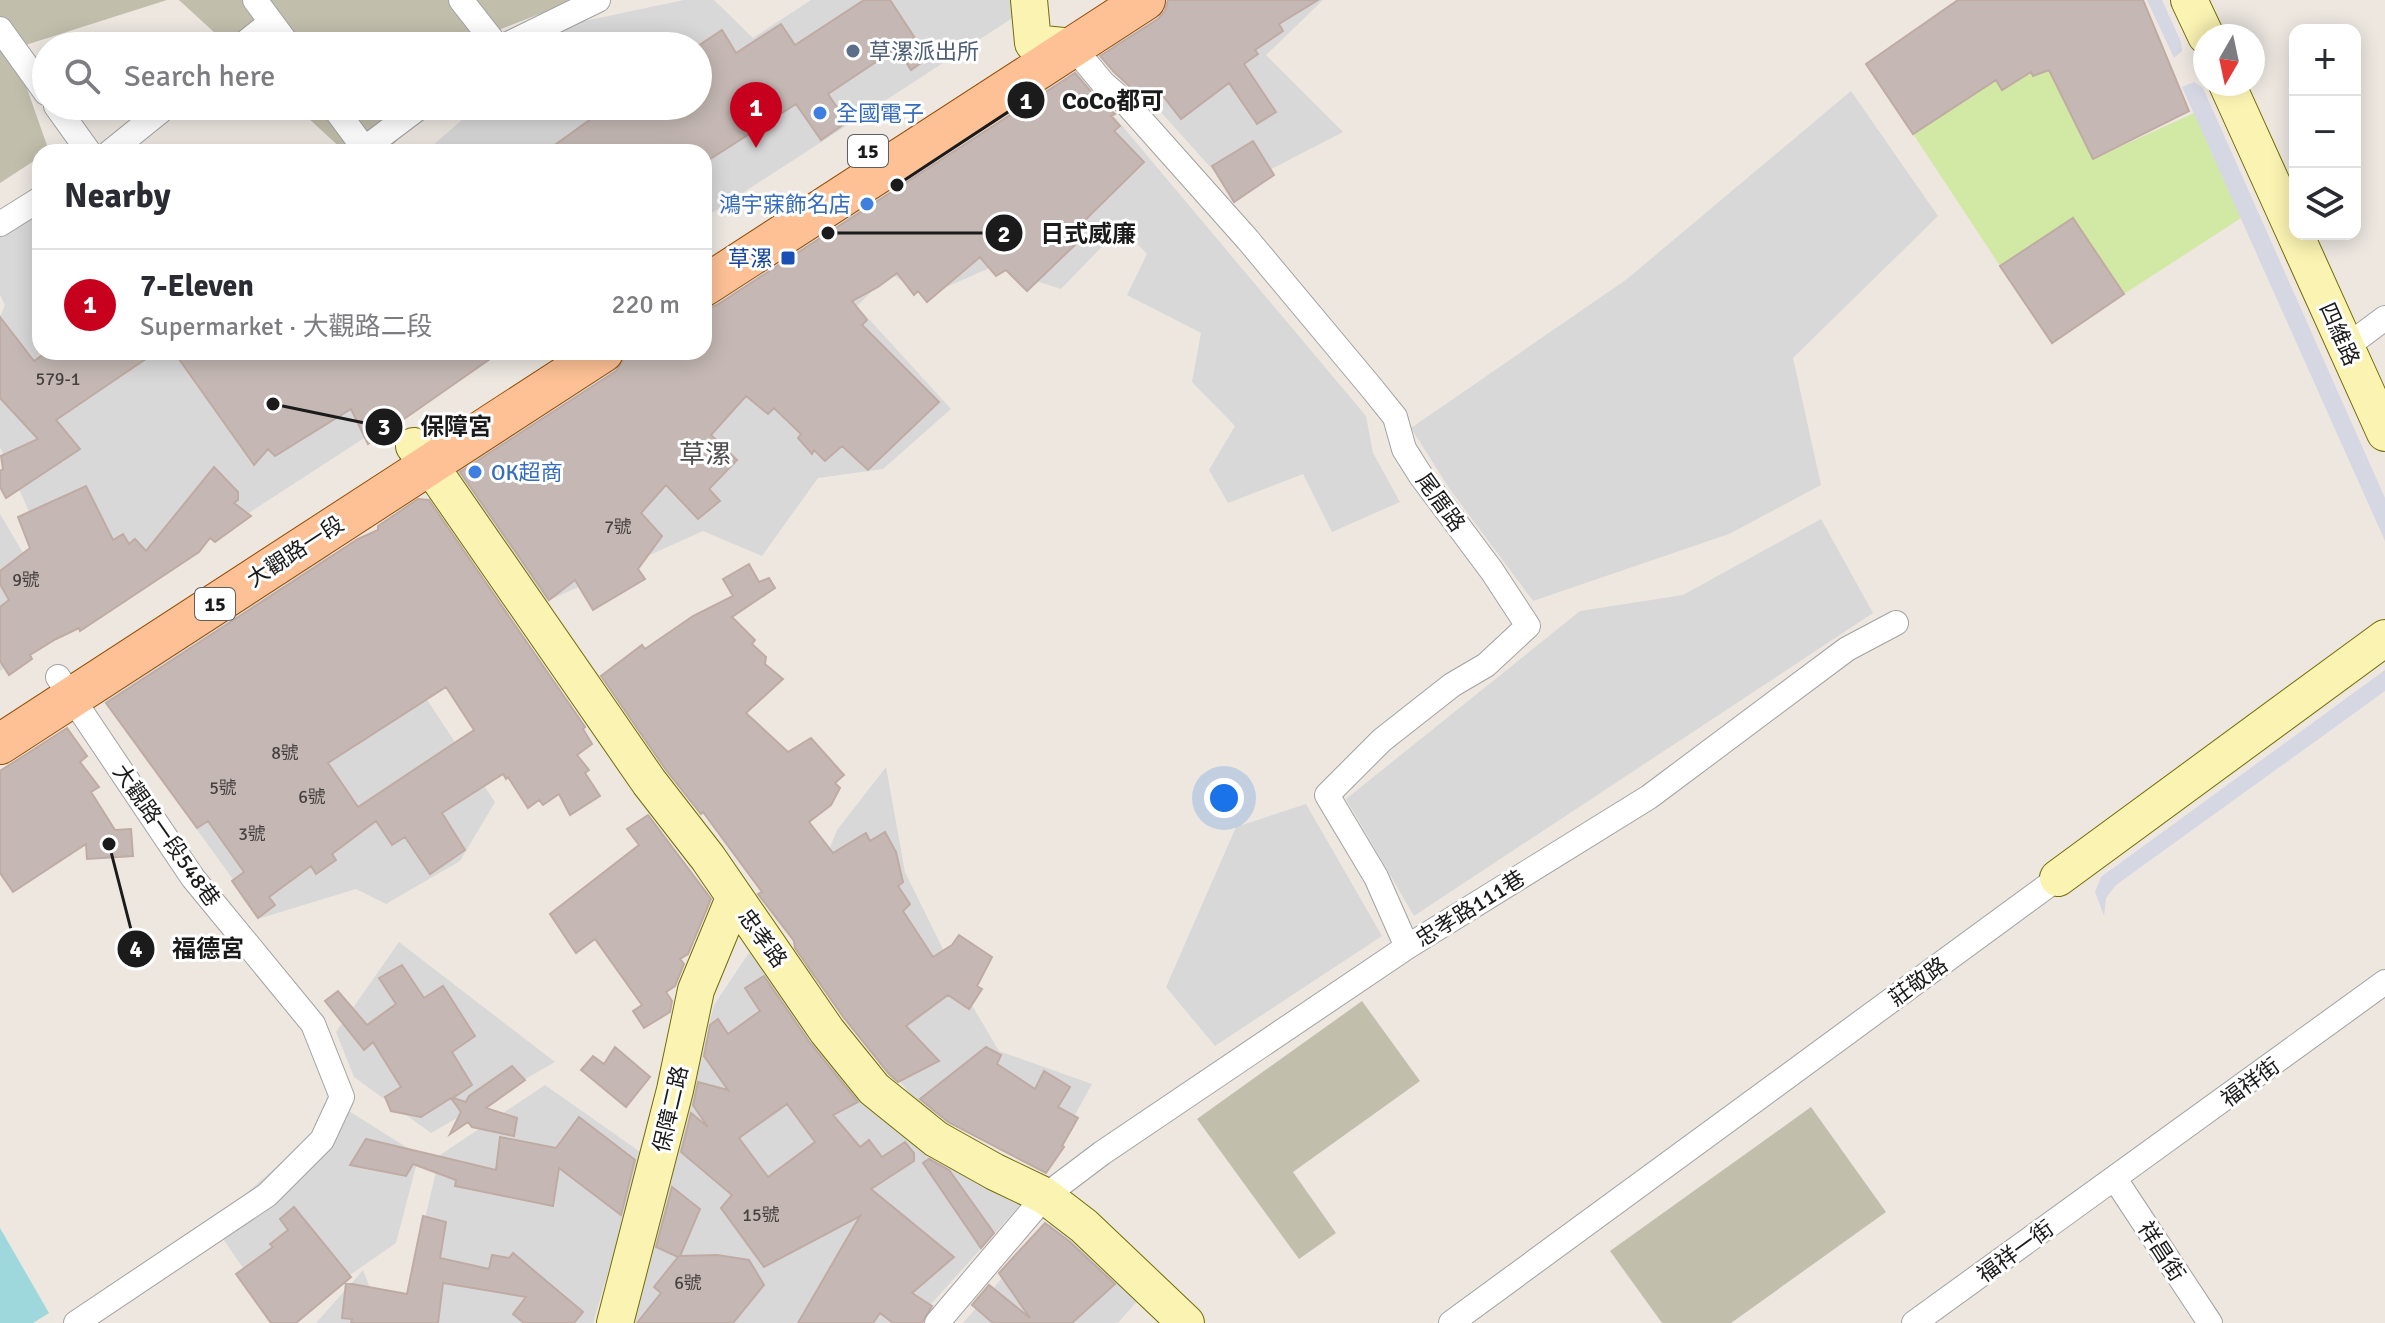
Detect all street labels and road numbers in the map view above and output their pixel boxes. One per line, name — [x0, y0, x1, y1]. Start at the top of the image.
road number: 15 — [848, 135, 888, 167]
street label: 四維路 — [2314, 299, 2365, 370]
street label: 尾厝路 — [1410, 468, 1471, 537]
street label: 大觀路一段 — [242, 510, 349, 593]
road number: 15 — [195, 588, 235, 620]
street label: 大觀路一段548巷 — [107, 759, 226, 912]
street label: 忠孝路111巷 — [1411, 864, 1530, 953]
street label: 忠孝路 — [732, 904, 793, 973]
street label: 莊敬路 — [1884, 951, 1953, 1012]
street label: 福祥街 — [2216, 1052, 2285, 1113]
street label: 保障二路 — [647, 1063, 694, 1155]
street label: 福祥一街 — [1972, 1215, 2059, 1288]
street label: 祥昌街 — [2132, 1216, 2191, 1286]

